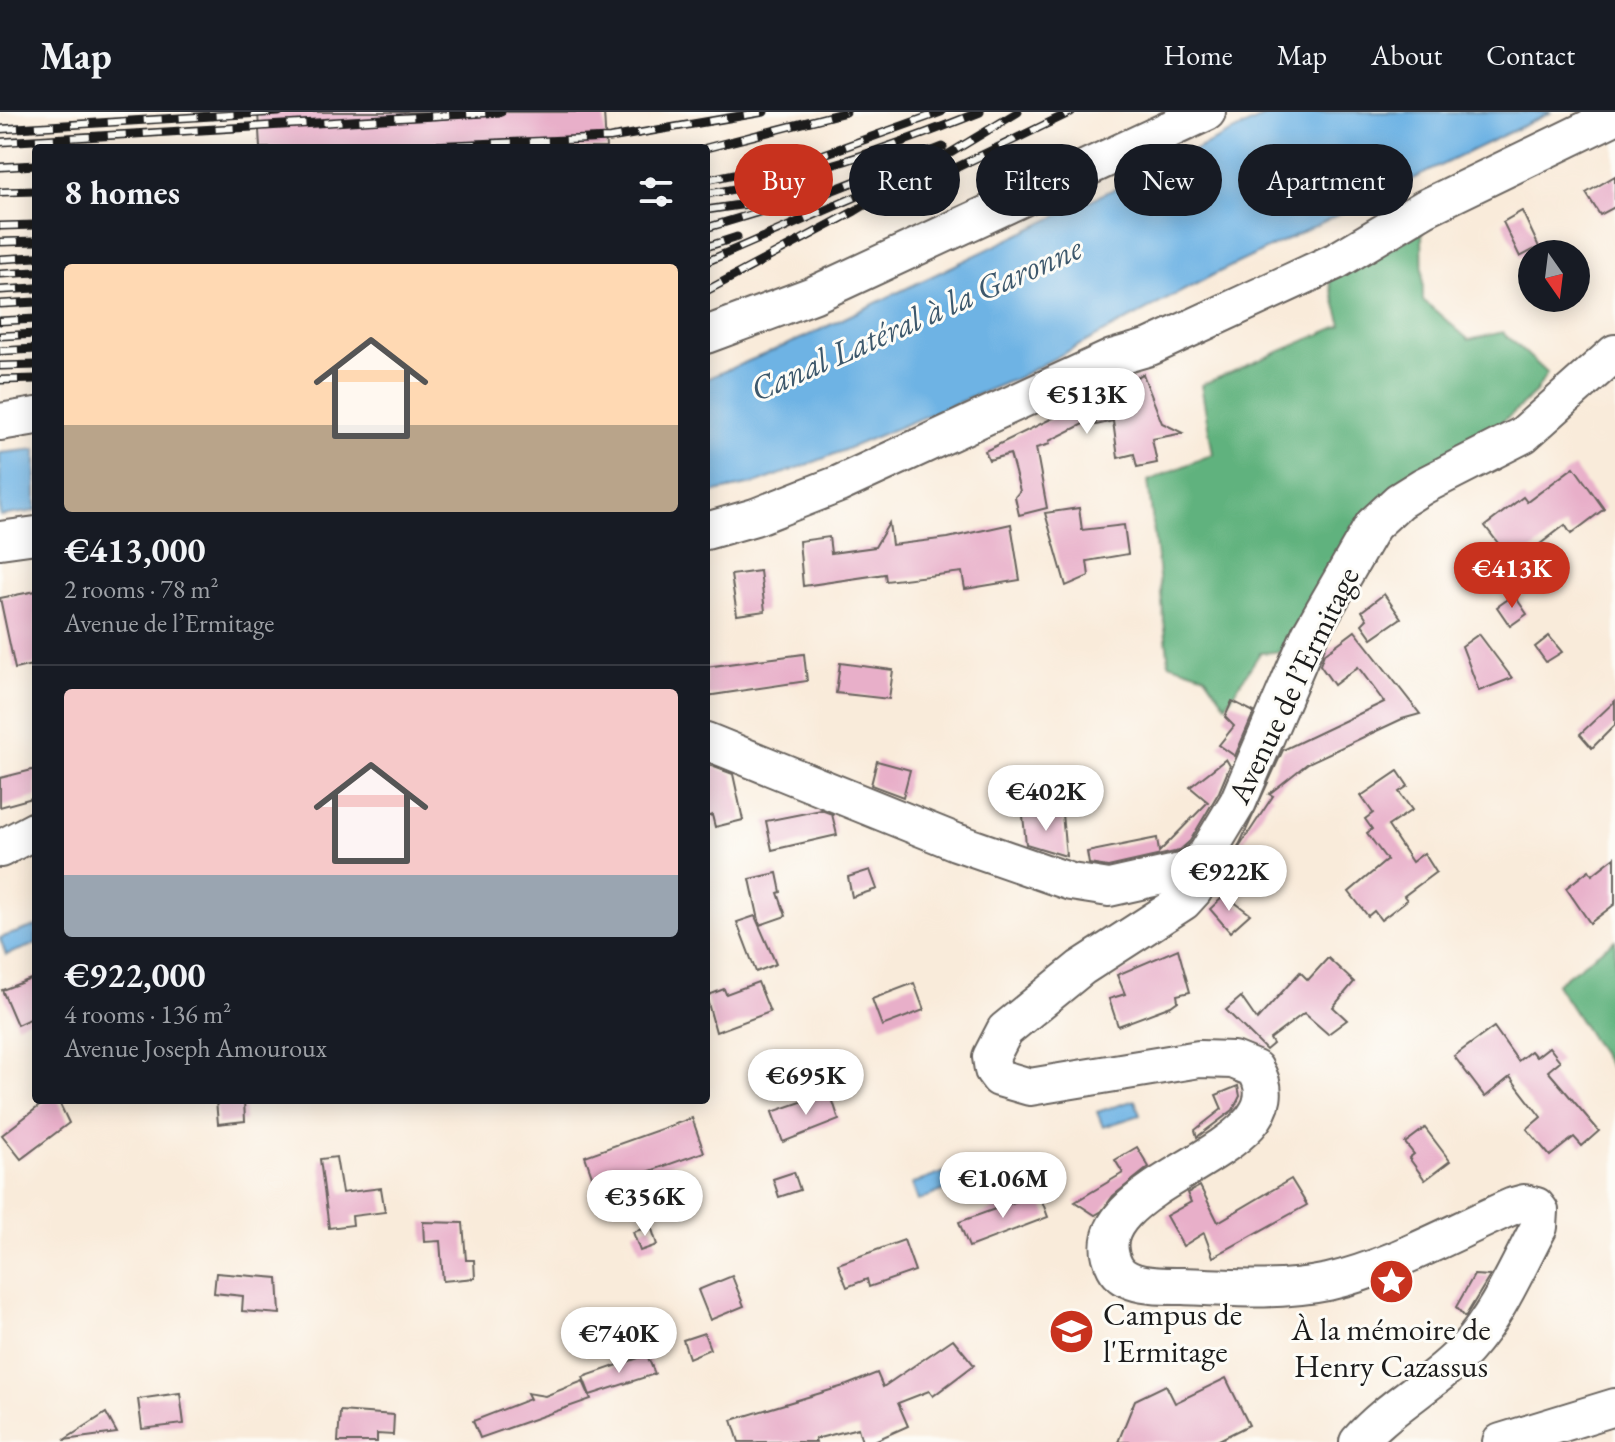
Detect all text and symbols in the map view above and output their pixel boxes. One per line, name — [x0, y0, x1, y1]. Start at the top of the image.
text: Map — [40, 31, 112, 80]
text: Home — [1163, 37, 1233, 73]
text: Map — [1277, 37, 1327, 73]
text: About — [1371, 37, 1442, 73]
text: Contact — [1486, 37, 1575, 73]
chip: Buy — [734, 144, 833, 216]
chip: Rent — [849, 144, 960, 216]
chip: Filters — [976, 144, 1098, 216]
chip: New — [1114, 144, 1222, 216]
chip: Apartment — [1238, 144, 1413, 216]
text: 8 homes — [64, 170, 180, 214]
icon: filters — [634, 170, 678, 214]
water label: Canal Latéral à la Garonne — [743, 225, 1089, 411]
north arrow — [1518, 240, 1590, 312]
map controls — [1518, 240, 1590, 312]
icon: home — [299, 316, 443, 460]
pin: €513K — [1031, 368, 1143, 436]
text: €513K — [1047, 377, 1127, 411]
text: €413,000 — [64, 528, 205, 572]
pin: €413K — [1456, 542, 1568, 610]
text: €413K — [1472, 551, 1552, 585]
street label: Avenue de l’Ermitage — [1217, 559, 1369, 811]
text: 2 rooms · 78 m² — [64, 572, 219, 606]
text: Avenue de l’Ermitage — [64, 606, 274, 640]
icon: home — [299, 741, 443, 885]
pin: €402K — [990, 765, 1102, 833]
text: €402K — [1006, 774, 1086, 808]
pin: €922K — [1173, 845, 1285, 913]
text: €922K — [1189, 854, 1269, 888]
text: €922,000 — [64, 953, 205, 997]
text: 4 rooms · 136 m² — [64, 997, 231, 1031]
text: Avenue Joseph Amouroux — [64, 1031, 327, 1065]
pin: €695K — [750, 1049, 862, 1117]
text: €695K — [766, 1058, 846, 1092]
pin: €1.06M — [938, 1152, 1068, 1220]
text: €1.06M — [958, 1161, 1048, 1195]
pin: €356K — [589, 1170, 701, 1238]
text: €356K — [605, 1179, 685, 1213]
place icon: À la mémoire de Henry Cazassus — [1367, 1258, 1415, 1306]
place label: Campus de l'Ermitage — [1103, 1293, 1242, 1372]
pin: €740K — [563, 1307, 675, 1375]
school or university icon: Campus de l'Ermitage — [1048, 1308, 1096, 1356]
place label: À la mémoire de Henry Cazassus — [1290, 1308, 1491, 1387]
text: €740K — [579, 1316, 659, 1350]

